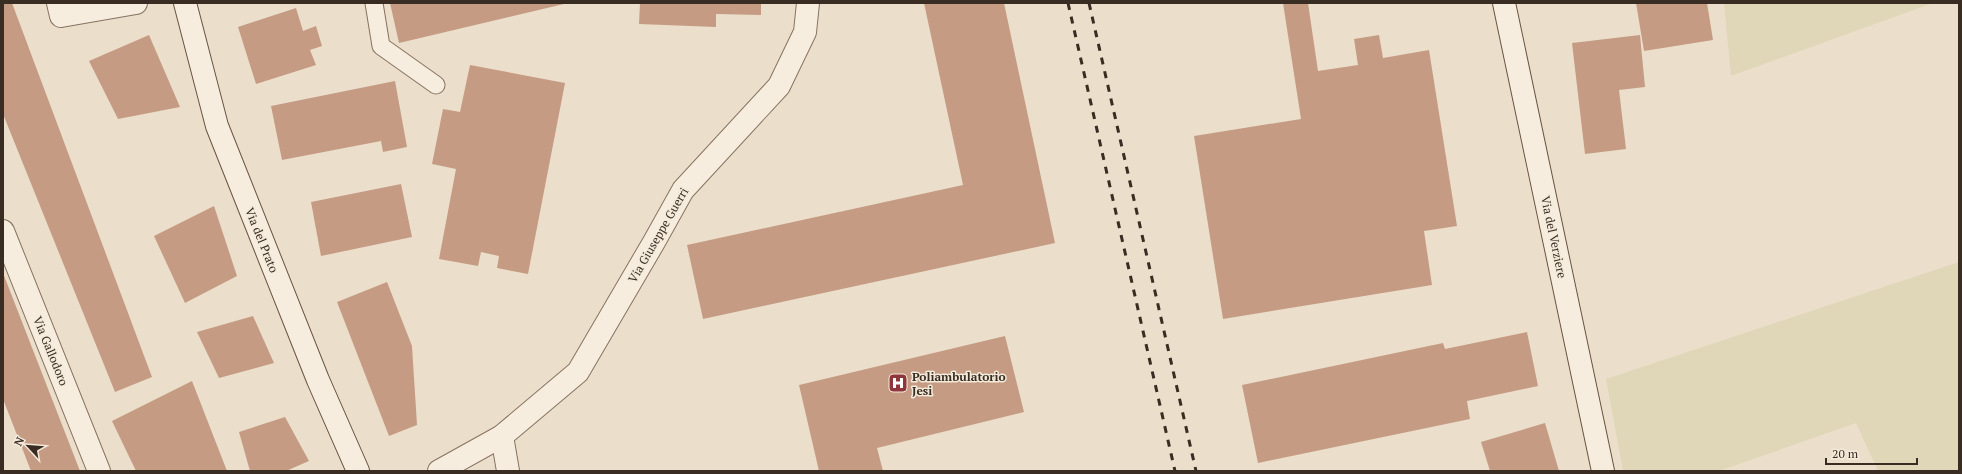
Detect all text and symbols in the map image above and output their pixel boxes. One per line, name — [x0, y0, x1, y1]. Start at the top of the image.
street label: Via Giuseppe Guerri — [625, 184, 692, 285]
street label: Via del Verziere — [1538, 195, 1570, 279]
street label: Via del Prato — [242, 205, 282, 275]
street label: Via Gallodoro — [30, 314, 72, 388]
place label: Poliambulatorio Jesi — [912, 369, 1006, 398]
hospital icon: Poliambulatorio Jesi — [887, 372, 909, 394]
north arrow — [8, 426, 48, 466]
text: N — [11, 434, 27, 448]
scale bar — [1826, 440, 1917, 466]
text: 20 m — [1832, 446, 1859, 461]

